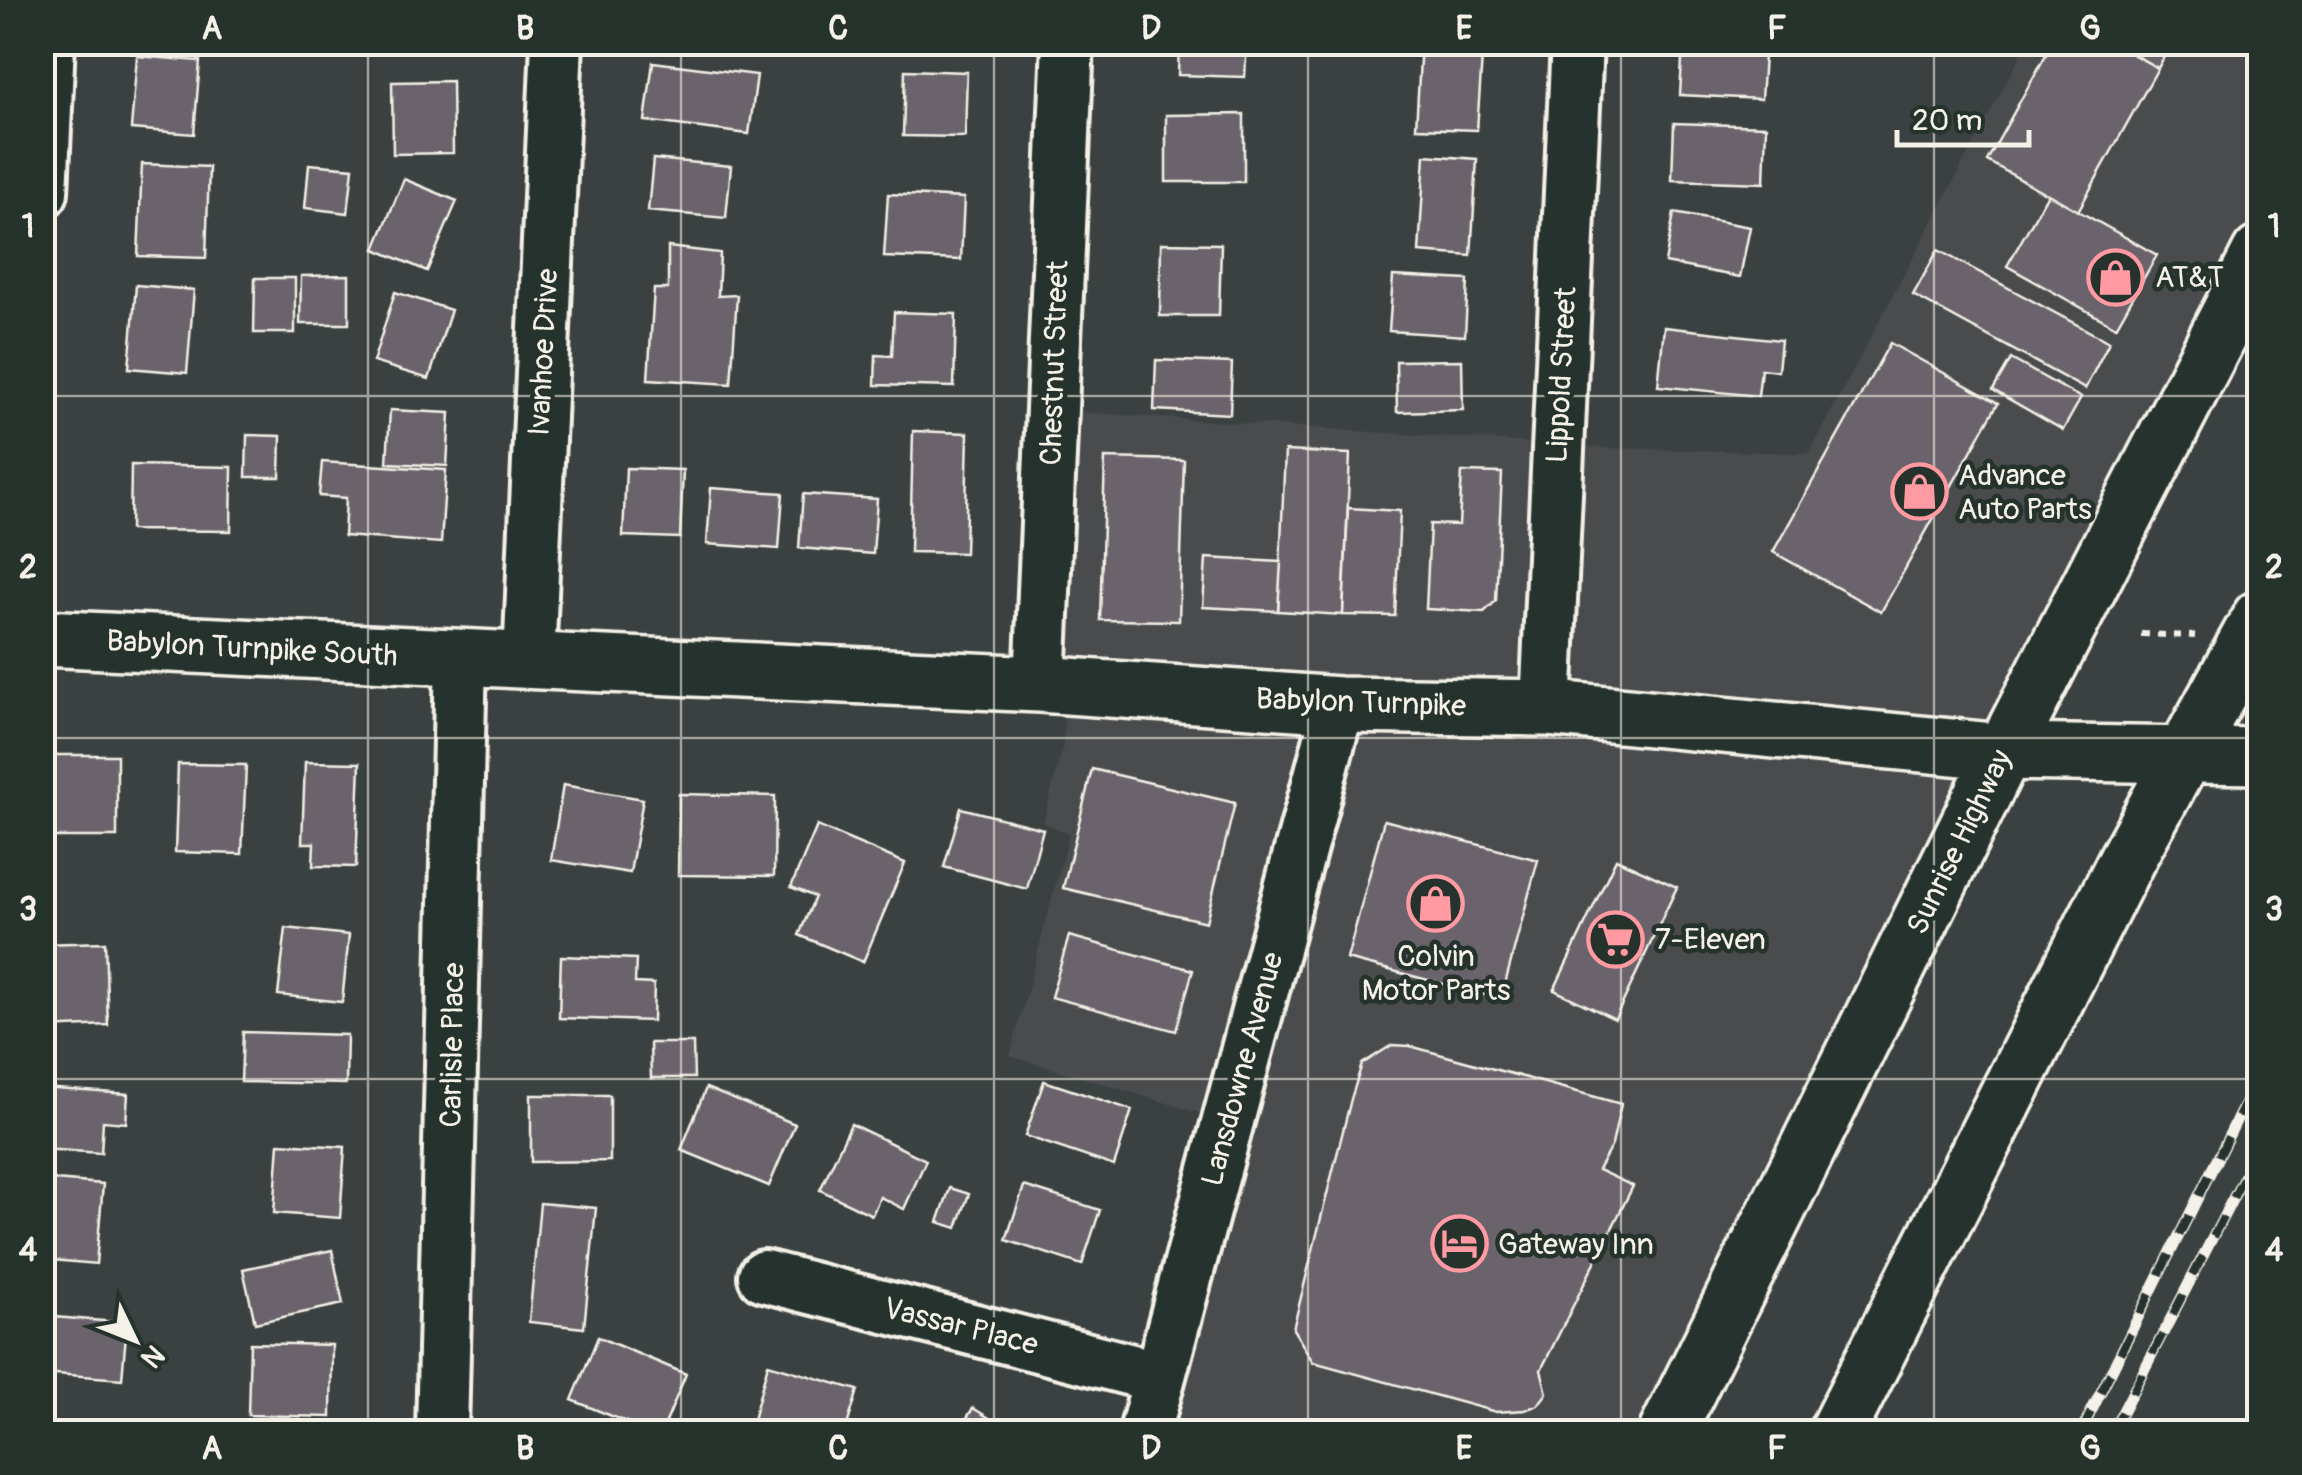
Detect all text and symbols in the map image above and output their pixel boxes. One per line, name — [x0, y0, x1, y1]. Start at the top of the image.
text: A — [202, 9, 223, 49]
text: B — [516, 9, 534, 49]
text: C — [828, 9, 848, 49]
text: D — [1141, 9, 1161, 49]
text: E — [1456, 9, 1473, 49]
text: F — [1767, 9, 1787, 49]
text: G — [2079, 9, 2101, 49]
scale bar — [1897, 85, 2030, 147]
text: 20 m — [1912, 102, 1982, 139]
text: 1 — [22, 207, 34, 247]
text: 1 — [2268, 207, 2280, 247]
shop icon: AT&T — [2086, 247, 2146, 307]
street label: Chestnut Street — [1032, 259, 1077, 466]
place label: AT&T — [2155, 259, 2224, 296]
street label: Ivanhoe Drive — [521, 267, 566, 437]
street label: Lippold Street — [1538, 285, 1585, 464]
place label: Advance Auto Parts — [1958, 457, 2092, 528]
shop icon: Advance Auto Parts — [1889, 462, 1949, 522]
text: 2 — [19, 548, 37, 588]
text: 2 — [2265, 548, 2283, 588]
street label: Babylon Turnpike South — [105, 622, 399, 675]
street label: Babylon Turnpike — [1255, 680, 1467, 725]
street label: Sunrise Highway — [1899, 744, 2020, 941]
shop icon: Colvin Motor Parts — [1406, 873, 1466, 933]
text: 3 — [19, 890, 37, 930]
text: 3 — [2265, 890, 2283, 930]
supermarket icon: 7-Eleven — [1586, 909, 1646, 969]
place label: 7-Eleven — [1655, 921, 1766, 958]
place label: Colvin Motor Parts — [1362, 938, 1510, 1009]
street label: Lansdowne Avenue — [1194, 948, 1292, 1190]
street label: Carlisle Place — [433, 962, 472, 1128]
hotel icon: Gateway Inn — [1429, 1214, 1489, 1274]
place label: Gateway Inn — [1498, 1226, 1654, 1263]
text: 4 — [19, 1231, 38, 1271]
text: 4 — [2265, 1231, 2284, 1271]
street label: Vassar Place — [880, 1289, 1042, 1364]
north arrow — [85, 1290, 185, 1390]
text: N — [133, 1337, 171, 1375]
text: A — [202, 1429, 223, 1469]
text: B — [516, 1429, 534, 1469]
text: C — [828, 1429, 848, 1469]
text: D — [1141, 1429, 1161, 1469]
text: E — [1456, 1429, 1473, 1469]
text: F — [1767, 1429, 1787, 1469]
text: G — [2079, 1429, 2101, 1469]

